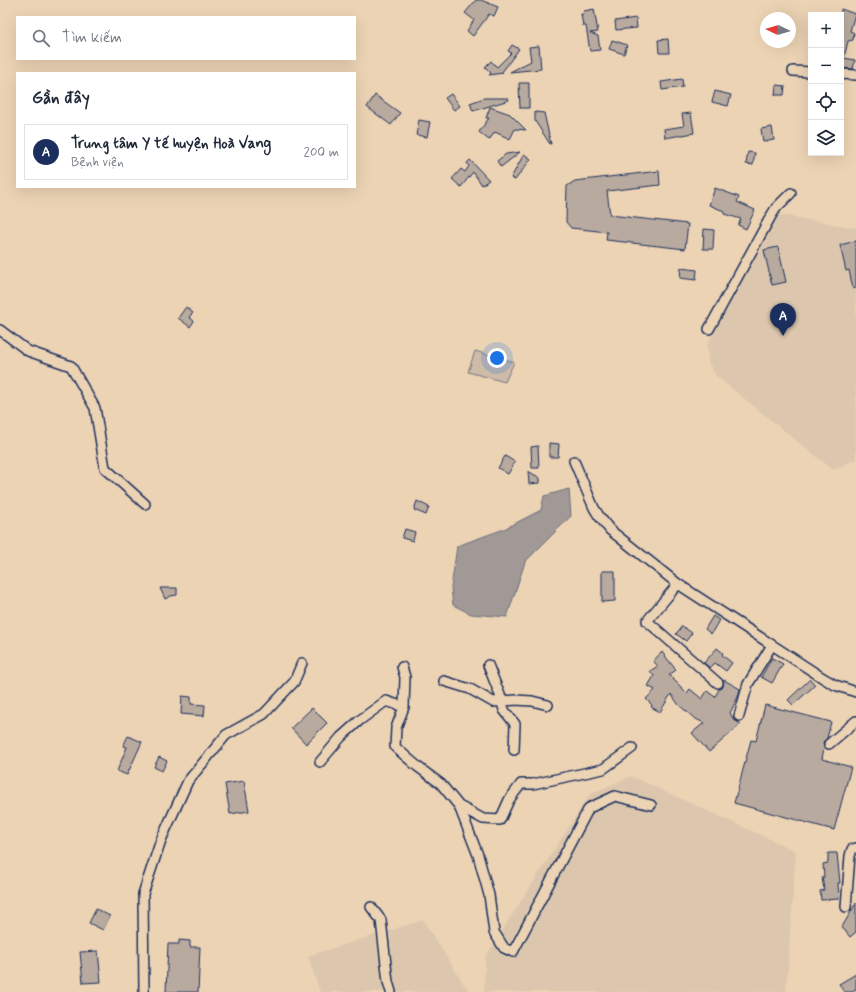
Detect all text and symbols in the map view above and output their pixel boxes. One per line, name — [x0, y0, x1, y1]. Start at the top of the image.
north arrow — [760, 12, 796, 48]
map controls — [808, 12, 844, 156]
button: + — [808, 12, 844, 48]
search box — [16, 16, 356, 60]
icon: search — [30, 27, 52, 49]
text: Tìm kiếm — [62, 28, 122, 48]
button: − — [808, 48, 844, 84]
button: locate — [808, 84, 844, 120]
text: Gần đây — [32, 87, 90, 109]
button: layers — [808, 120, 844, 156]
text: Trung tâm Y tế huyện Hoà Vang — [71, 134, 271, 154]
text: A — [42, 144, 50, 161]
text: 200 m — [304, 144, 339, 161]
text: Bệnh viện — [71, 154, 124, 171]
pin: A — [770, 303, 796, 336]
your location — [487, 348, 507, 368]

